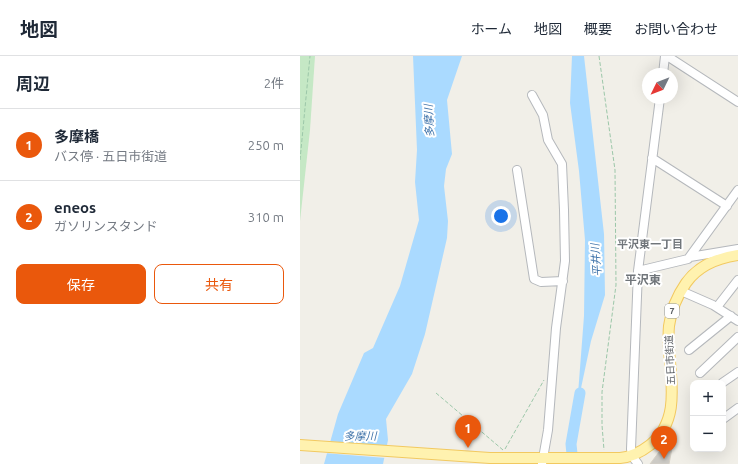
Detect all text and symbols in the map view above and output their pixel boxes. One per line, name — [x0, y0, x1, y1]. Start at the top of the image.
text: 地図 — [20, 18, 58, 40]
text: ホーム — [470, 21, 512, 37]
text: 地図 — [534, 21, 562, 37]
text: 概要 — [584, 21, 612, 37]
text: お問い合わせ — [634, 21, 718, 37]
north arrow — [642, 68, 678, 104]
text: 周辺 — [16, 74, 50, 93]
text: 2件 — [264, 76, 284, 90]
water label: 多摩川 — [422, 103, 436, 138]
text: 多摩橋 — [54, 128, 99, 145]
text: 1 — [25, 138, 33, 152]
text: 250 m — [248, 138, 284, 152]
text: バス停 · 五日市街道 — [54, 149, 167, 163]
text: eneos — [54, 199, 96, 216]
your location — [491, 206, 511, 226]
text: 2 — [25, 210, 33, 224]
text: 310 m — [248, 210, 284, 224]
text: ガソリンスタンド — [54, 219, 158, 233]
district label: 平沢東一丁目 — [617, 238, 683, 250]
water label: 平井川 — [589, 242, 603, 277]
button: 保存 — [16, 264, 146, 304]
button: 共有 — [154, 264, 284, 304]
district label: 平沢東 — [625, 273, 661, 286]
road number: 7 — [665, 304, 679, 318]
street label: 五日市街道 — [663, 335, 677, 385]
map controls — [690, 380, 726, 452]
button: + — [690, 380, 726, 416]
pin: 1 — [455, 415, 481, 448]
button: − — [690, 416, 726, 452]
pin: 2 — [651, 426, 677, 459]
water label: 多摩川 — [344, 430, 377, 442]

